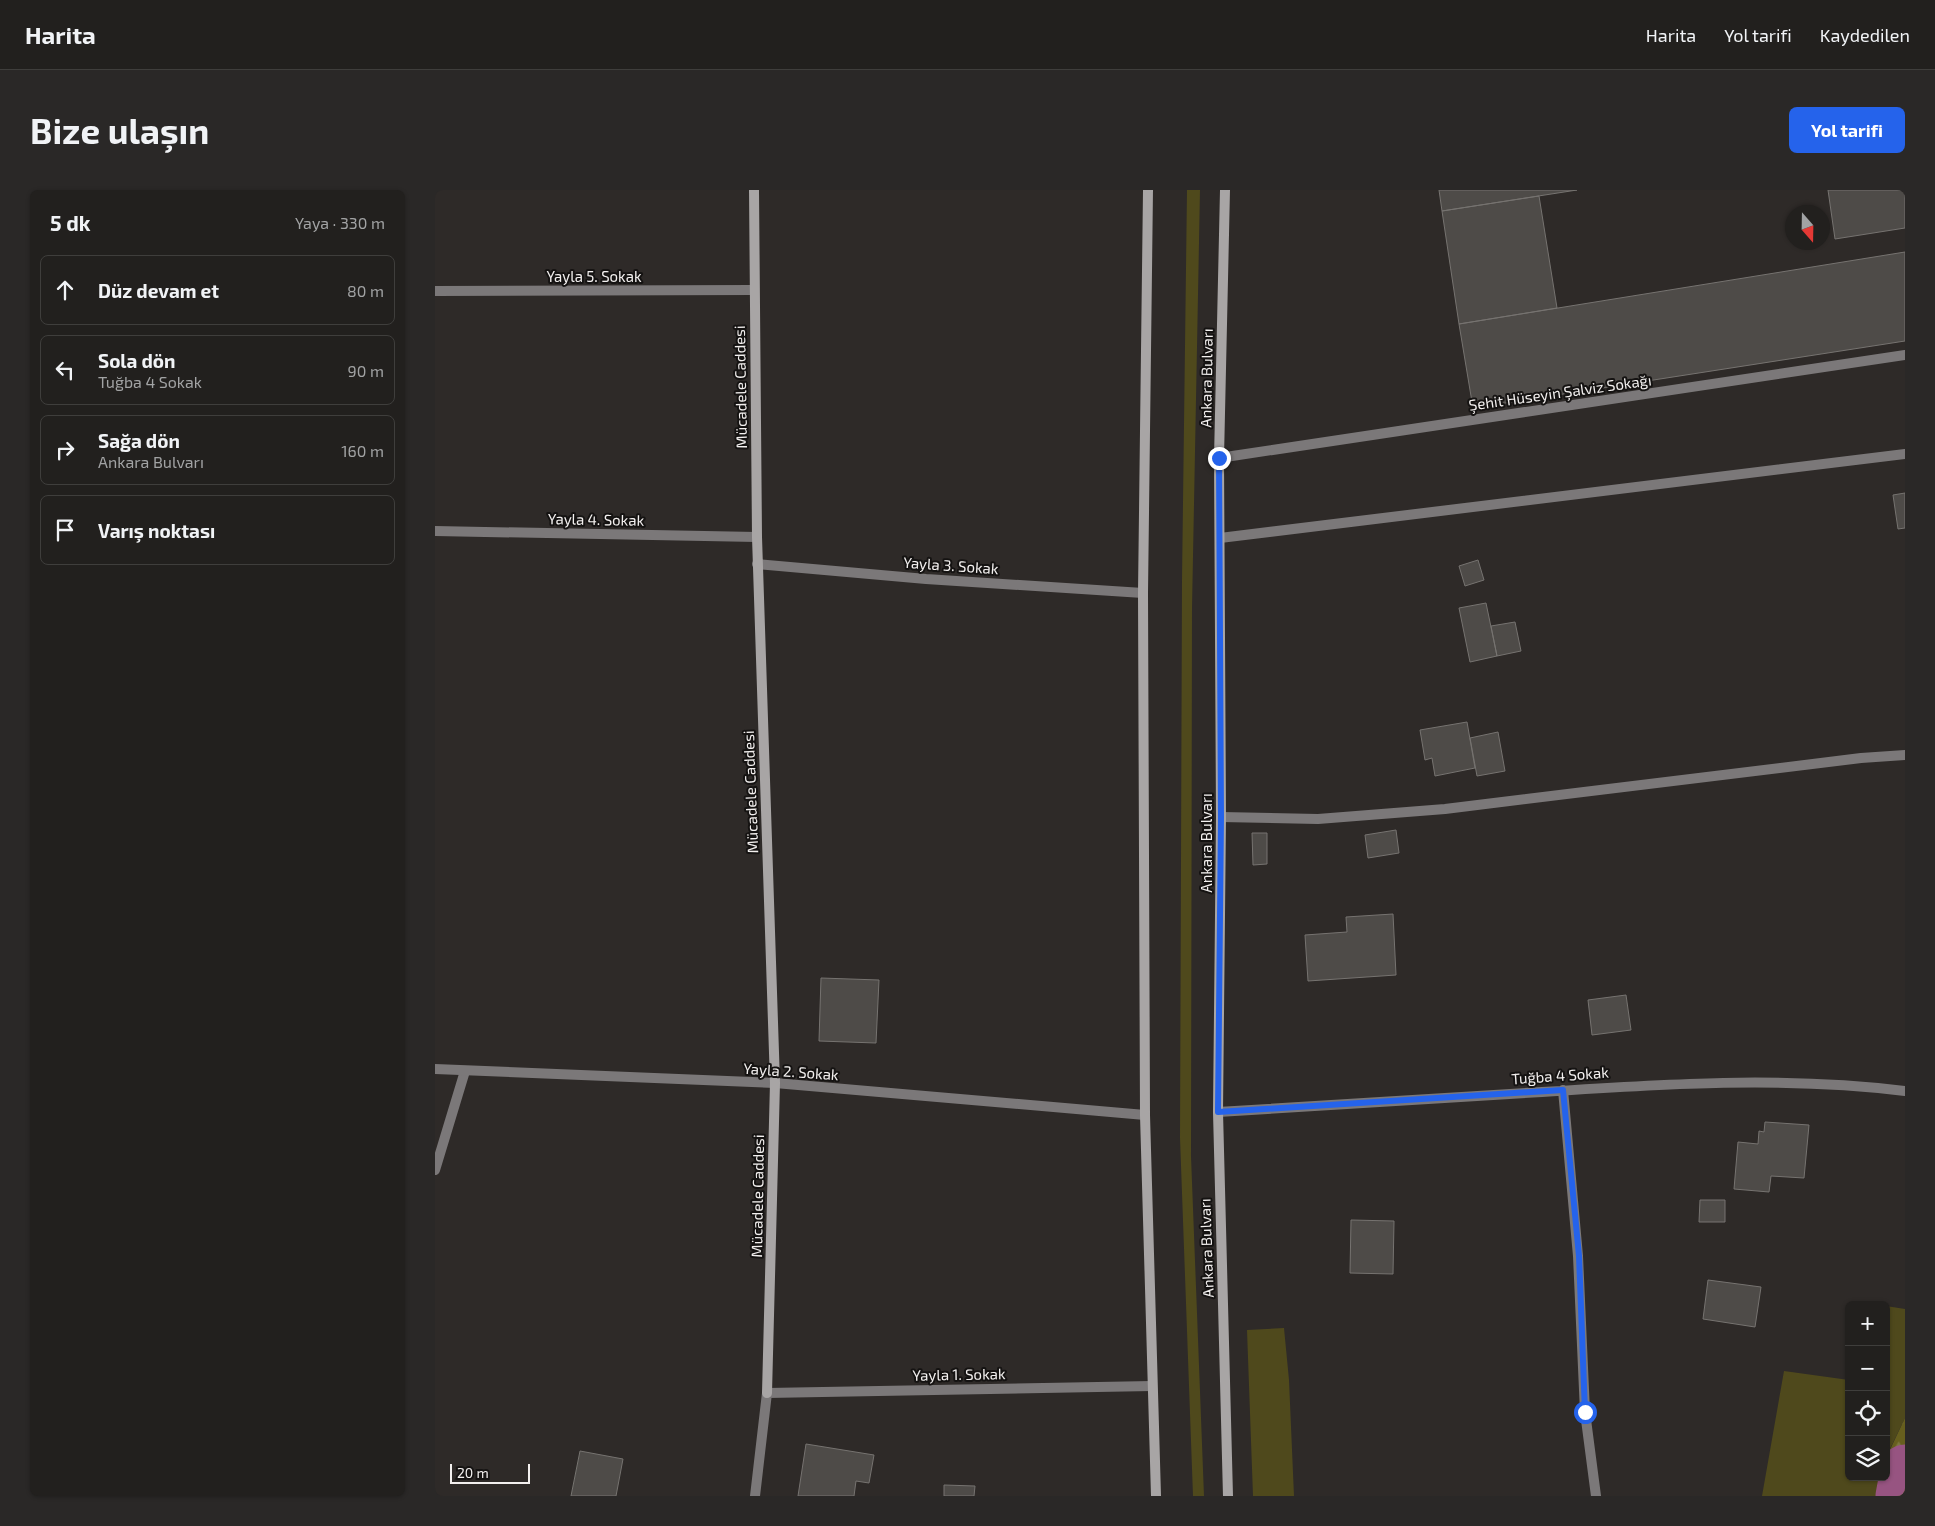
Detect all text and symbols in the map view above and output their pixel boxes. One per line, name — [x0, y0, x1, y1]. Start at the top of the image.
text: Harita — [25, 20, 96, 49]
text: Harita — [1646, 24, 1696, 46]
text: Yol tarifi — [1724, 24, 1792, 46]
text: Kaydedilen — [1820, 24, 1910, 46]
button: Yol tarifi — [1789, 107, 1905, 153]
text: Bize ulaşın — [30, 109, 209, 151]
north arrow — [1785, 205, 1830, 250]
text: 5 dk — [50, 210, 90, 235]
text: Yaya · 330 m — [295, 213, 385, 232]
street label: Yayla 5. Sokak — [546, 267, 642, 285]
icon: ahead — [51, 276, 79, 304]
text: Düz devam et — [98, 279, 219, 302]
text: 80 m — [347, 281, 384, 300]
street label: Mücadele Caddesi — [730, 325, 750, 449]
street label: Ankara Bulvarı — [1196, 328, 1216, 428]
text: Sola dön — [98, 349, 175, 372]
icon: left — [51, 356, 79, 384]
text: 90 m — [348, 361, 384, 380]
street label: Şehit Hüseyin Şalviz Sokağı — [1468, 370, 1653, 415]
text: Tuğba 4 Sokak — [98, 372, 202, 391]
text: Sağa dön — [98, 429, 180, 452]
icon: right — [51, 436, 79, 464]
text: 160 m — [341, 441, 384, 460]
route end — [1208, 447, 1231, 470]
text: Ankara Bulvarı — [98, 452, 204, 471]
street label: Yayla 4. Sokak — [548, 509, 645, 529]
icon: arrive — [51, 516, 79, 544]
text: Varış noktası — [98, 519, 215, 542]
street label: Yayla 3. Sokak — [903, 553, 1000, 577]
street label: Mücadele Caddesi — [739, 730, 761, 854]
street label: Ankara Bulvarı — [1197, 793, 1215, 893]
street label: Yayla 2. Sokak — [743, 1059, 840, 1083]
street label: Tuğba 4 Sokak — [1511, 1063, 1610, 1087]
street label: Mücadele Caddesi — [747, 1134, 767, 1258]
street label: Ankara Bulvarı — [1195, 1198, 1217, 1298]
map controls — [1845, 1301, 1890, 1481]
button: + — [1845, 1301, 1890, 1346]
button: − — [1845, 1346, 1890, 1391]
street label: Yayla 1. Sokak — [912, 1364, 1006, 1384]
button: locate — [1845, 1391, 1890, 1436]
route start — [1574, 1401, 1597, 1424]
button: layers — [1845, 1436, 1890, 1481]
scale bar — [450, 1461, 530, 1484]
text: 20 m — [457, 1464, 489, 1481]

